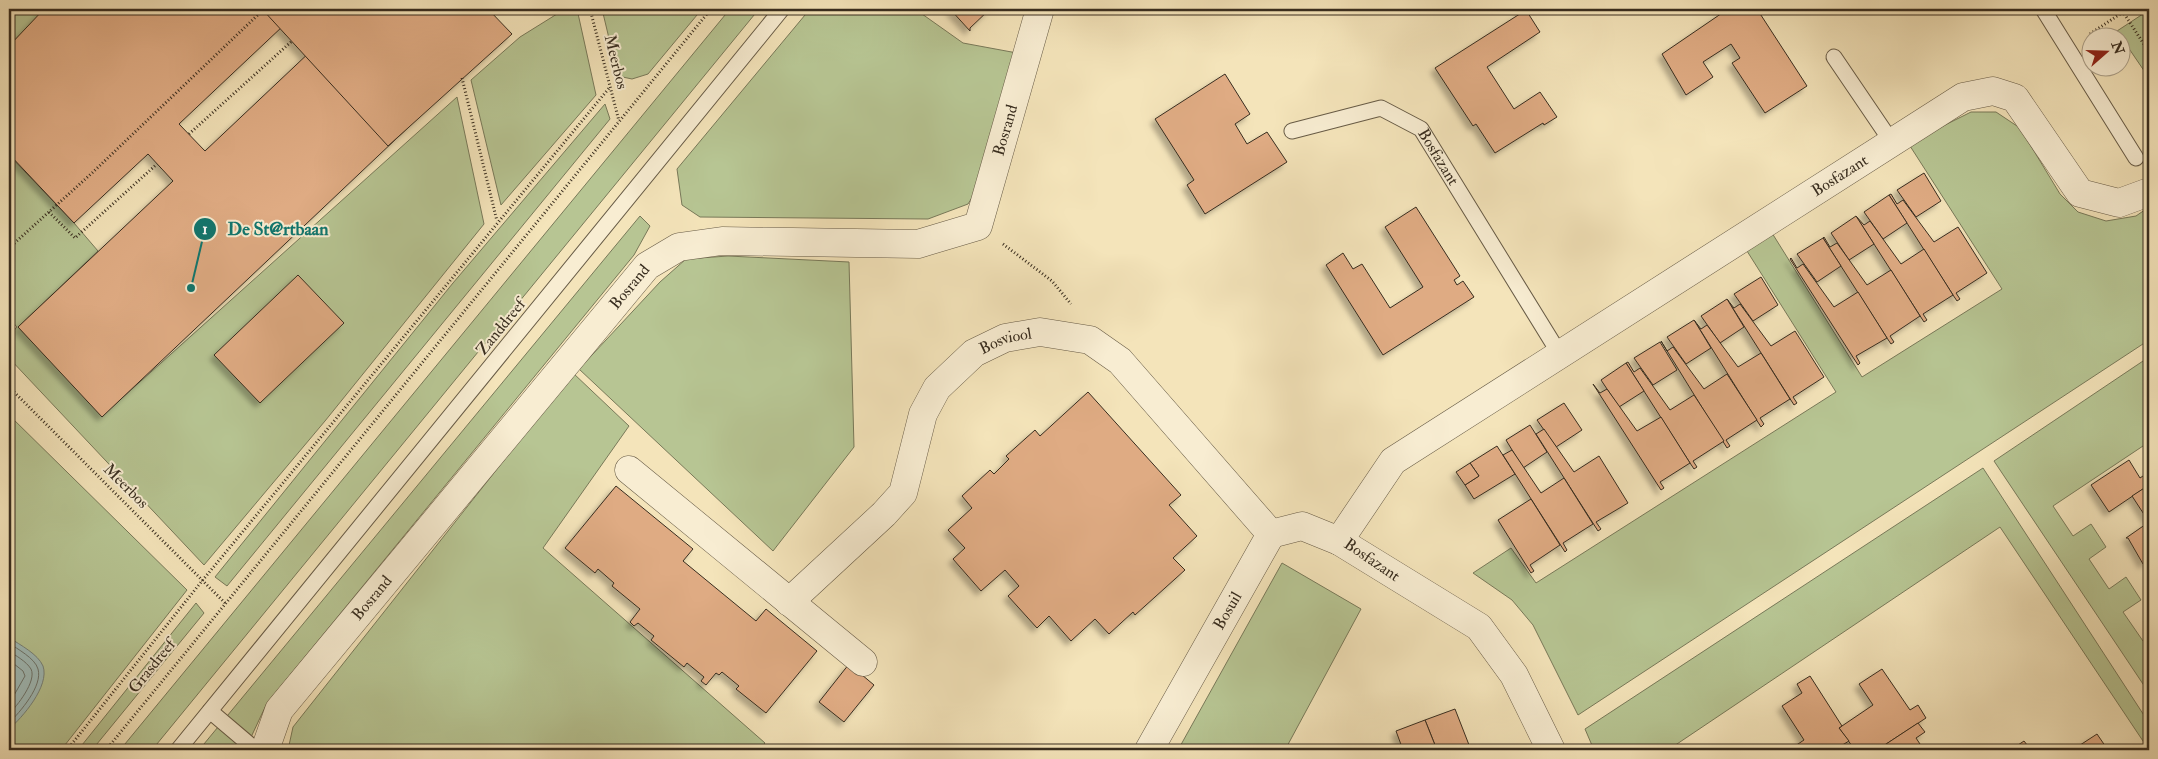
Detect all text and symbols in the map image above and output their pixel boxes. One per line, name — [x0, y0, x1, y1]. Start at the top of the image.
north arrow — [2080, 28, 2130, 78]
street label: Meerbos — [600, 33, 632, 91]
text: N — [2107, 38, 2128, 57]
street label: Bosrand — [989, 102, 1022, 158]
street label: Bosfazant — [1413, 125, 1463, 189]
street label: Bosfazant — [1808, 150, 1872, 201]
callout: De St@rtbaan — [193, 213, 339, 246]
text: De St@rtbaan — [227, 218, 329, 241]
text: 1 — [202, 220, 208, 239]
street label: Bosrand — [605, 260, 654, 313]
street label: Zanddreef — [472, 292, 532, 359]
street label: Bosviool — [976, 324, 1033, 359]
street label: Meerbos — [99, 459, 153, 513]
street label: Bosfazant — [1340, 534, 1404, 586]
street label: Bosrand — [348, 571, 396, 624]
street label: Bosuil — [1209, 588, 1246, 633]
street label: Grasdreef — [124, 633, 182, 697]

